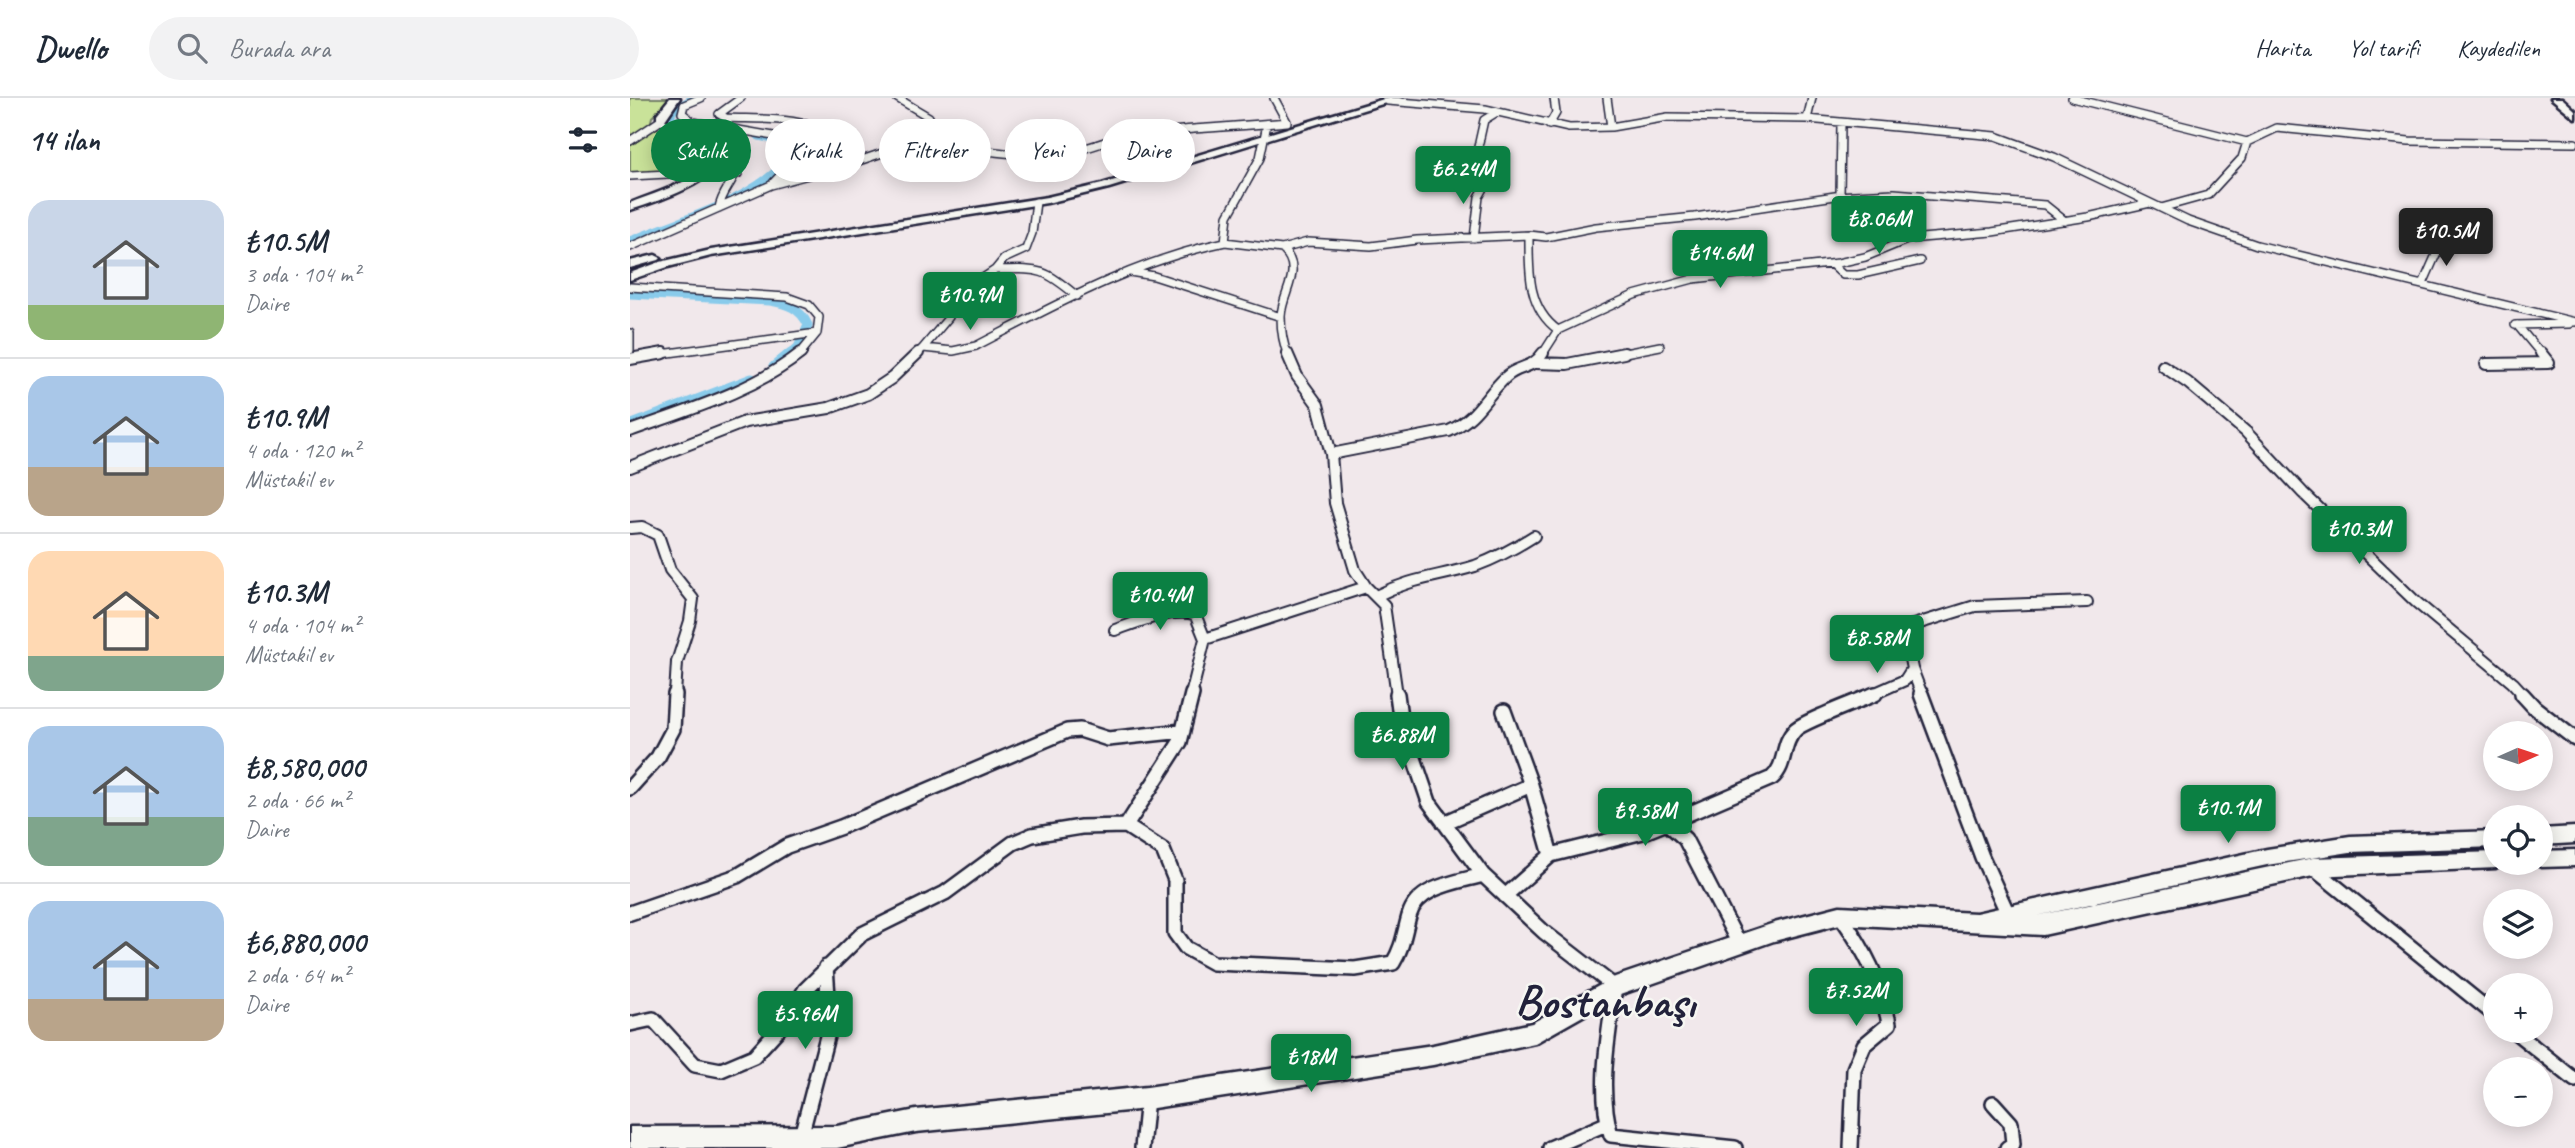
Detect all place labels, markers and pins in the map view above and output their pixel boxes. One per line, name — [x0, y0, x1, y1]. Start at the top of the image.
pin: ₺6.24M — [1406, 146, 1520, 206]
pin: ₺8.06M — [1822, 197, 1936, 256]
pin: ₺10.5M — [2389, 208, 2503, 268]
pin: ₺14.6M — [1663, 230, 1777, 290]
pin: ₺10.9M — [913, 272, 1027, 332]
pin: ₺10.3M — [2302, 506, 2416, 566]
pin: ₺10.4M — [1103, 573, 1217, 632]
pin: ₺8.58M — [1820, 616, 1934, 675]
pin: ₺6.88M — [1345, 712, 1459, 772]
pin: ₺10.1M — [2171, 786, 2285, 845]
pin: ₺9.58M — [1588, 788, 1702, 848]
pin: ₺7.52M — [1799, 968, 1913, 1028]
pin: ₺5.96M — [748, 992, 862, 1051]
pin: ₺18M — [1270, 1034, 1352, 1094]

